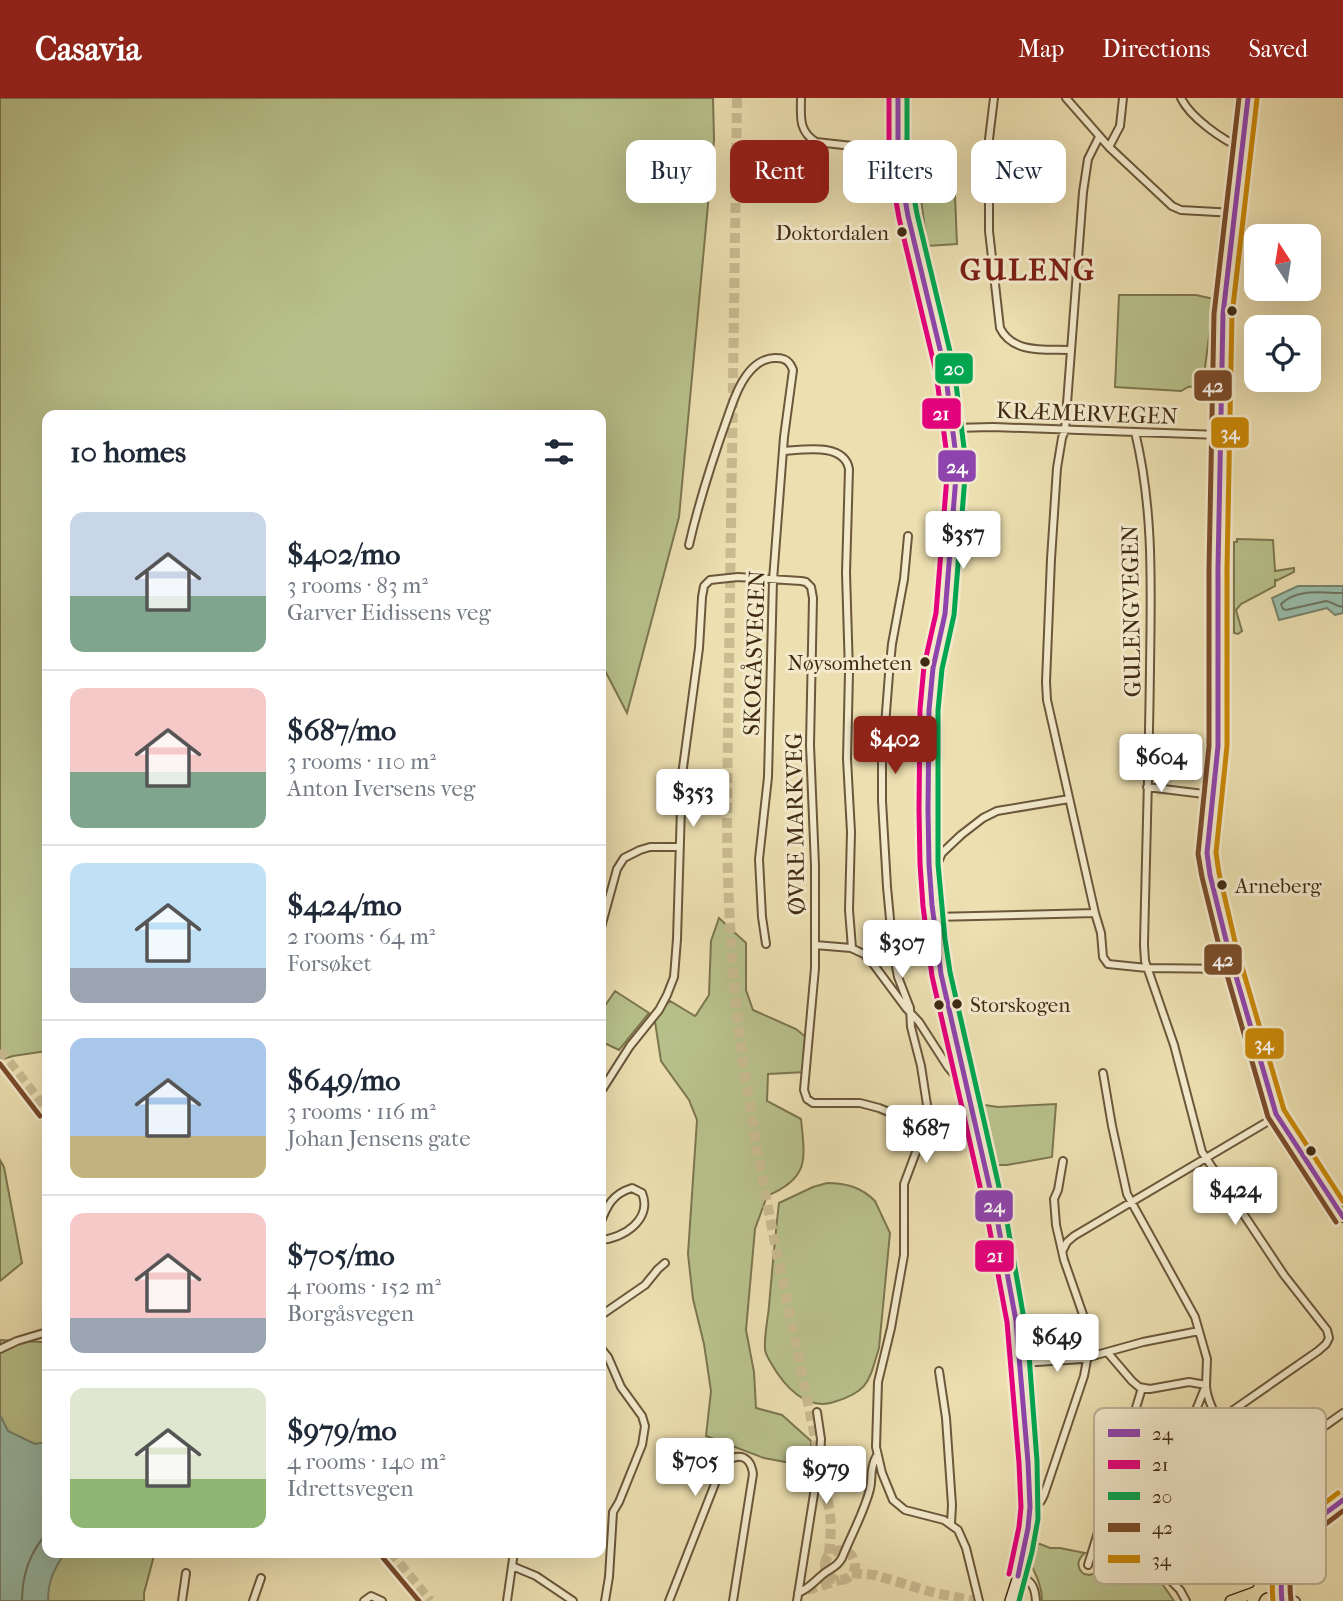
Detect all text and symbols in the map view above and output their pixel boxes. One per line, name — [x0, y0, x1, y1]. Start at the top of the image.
text: Casavia — [35, 30, 141, 69]
text: Map — [1018, 35, 1064, 63]
text: Directions — [1102, 35, 1210, 63]
text: Saved — [1248, 35, 1308, 63]
chip: Buy — [626, 140, 716, 203]
chip: Rent — [730, 140, 829, 203]
chip: Filters — [843, 140, 957, 203]
chip: New — [971, 140, 1066, 203]
place label: Doktordalen — [776, 221, 889, 245]
north arrow — [1244, 224, 1321, 301]
map controls — [1244, 224, 1321, 392]
marker: Doktordalen — [895, 225, 909, 239]
district label: GULENG — [960, 253, 1096, 288]
unlabelled marker — [1225, 304, 1239, 318]
button: locate — [1244, 315, 1321, 392]
line badge: 20 — [934, 352, 974, 385]
text: 20 — [944, 358, 964, 380]
line badge: 42 — [1193, 369, 1233, 402]
text: 42 — [1202, 375, 1224, 397]
line badge: 21 — [921, 397, 962, 430]
street label: KRÆMERVEGEN — [995, 397, 1179, 430]
text: 21 — [933, 403, 949, 425]
line badge: 34 — [1210, 416, 1250, 449]
text: 34 — [1220, 422, 1240, 444]
icon: filters — [540, 433, 578, 471]
text: 10 homes — [70, 435, 186, 470]
line badge: 24 — [937, 449, 977, 483]
text: 24 — [947, 456, 968, 478]
pin: $357 — [922, 512, 1004, 571]
text: $357 — [941, 520, 985, 547]
street label: GULENGVEGEN — [1116, 525, 1147, 697]
text: $402/mo — [287, 537, 401, 572]
icon: home — [126, 540, 210, 624]
street label: SKOGÅSVEGEN — [738, 570, 771, 736]
text: 3 rooms · 83 m² — [287, 572, 428, 599]
text: Garver Eidissens veg — [287, 599, 491, 626]
place label: Nøysomheten — [787, 651, 912, 675]
marker: Nøysomheten — [918, 655, 932, 669]
text: $687/mo — [287, 713, 396, 748]
icon: home — [126, 716, 210, 800]
pin: $402 — [854, 716, 936, 776]
text: $402 — [870, 725, 920, 752]
street label: ØVRE MARKVEG — [780, 733, 811, 915]
pin: $604 — [1120, 734, 1202, 794]
text: $604 — [1135, 743, 1187, 770]
text: 3 rooms · 110 m² — [287, 748, 436, 775]
pin: $353 — [652, 770, 734, 829]
text: Anton Iversens veg — [287, 775, 475, 802]
text: $353 — [672, 778, 714, 805]
place label: Arneberg — [1234, 874, 1322, 898]
marker: Arneberg — [1215, 878, 1229, 892]
text: $424/mo — [287, 888, 402, 923]
icon: home — [126, 891, 210, 975]
pin: $307 — [861, 920, 943, 980]
text: 2 rooms · 64 m² — [287, 923, 435, 950]
text: $307 — [879, 929, 925, 956]
line badge: 42 — [1203, 943, 1243, 976]
text: 42 — [1212, 949, 1234, 971]
text: Forsøket — [287, 950, 372, 977]
place label: Storskogen — [970, 993, 1070, 1017]
marker: Storskogen — [950, 997, 964, 1011]
unlabelled marker — [932, 998, 946, 1012]
line badge: 34 — [1244, 1027, 1285, 1060]
text: 34 — [1254, 1033, 1274, 1055]
text: $649/mo — [287, 1063, 400, 1098]
icon: home — [126, 1066, 210, 1150]
text: 3 rooms · 116 m² — [287, 1098, 436, 1125]
pin: $687 — [885, 1105, 967, 1165]
text: $687 — [902, 1114, 950, 1141]
text: Johan Jensens gate — [287, 1125, 471, 1152]
unlabelled marker — [1304, 1144, 1318, 1158]
pin: $424 — [1194, 1168, 1276, 1227]
text: $424 — [1209, 1176, 1261, 1203]
line badge: 24 — [974, 1189, 1014, 1223]
text: 24 — [984, 1195, 1005, 1217]
text: $705/mo — [287, 1238, 395, 1273]
line badge: 21 — [974, 1239, 1015, 1273]
icon: home — [126, 1241, 210, 1325]
text: 21 — [987, 1245, 1003, 1267]
text: 4 rooms · 152 m² — [287, 1273, 441, 1300]
text: Borgåsvegen — [287, 1300, 414, 1327]
pin: $649 — [1016, 1314, 1098, 1374]
text: $649 — [1032, 1323, 1082, 1350]
legend — [1094, 1408, 1326, 1584]
text: $979/mo — [287, 1413, 397, 1448]
icon: home — [126, 1416, 210, 1500]
text: 24 — [1152, 1423, 1174, 1445]
pin: $705 — [654, 1438, 736, 1498]
pin: $979 — [785, 1446, 867, 1506]
text: $705 — [672, 1447, 718, 1474]
text: 4 rooms · 140 m² — [287, 1448, 446, 1475]
text: 21 — [1152, 1454, 1169, 1476]
text: $979 — [802, 1455, 850, 1482]
text: Idrettsvegen — [287, 1475, 414, 1502]
text: 20 — [1152, 1486, 1172, 1508]
text: 42 — [1152, 1517, 1173, 1539]
text: 34 — [1152, 1549, 1172, 1571]

